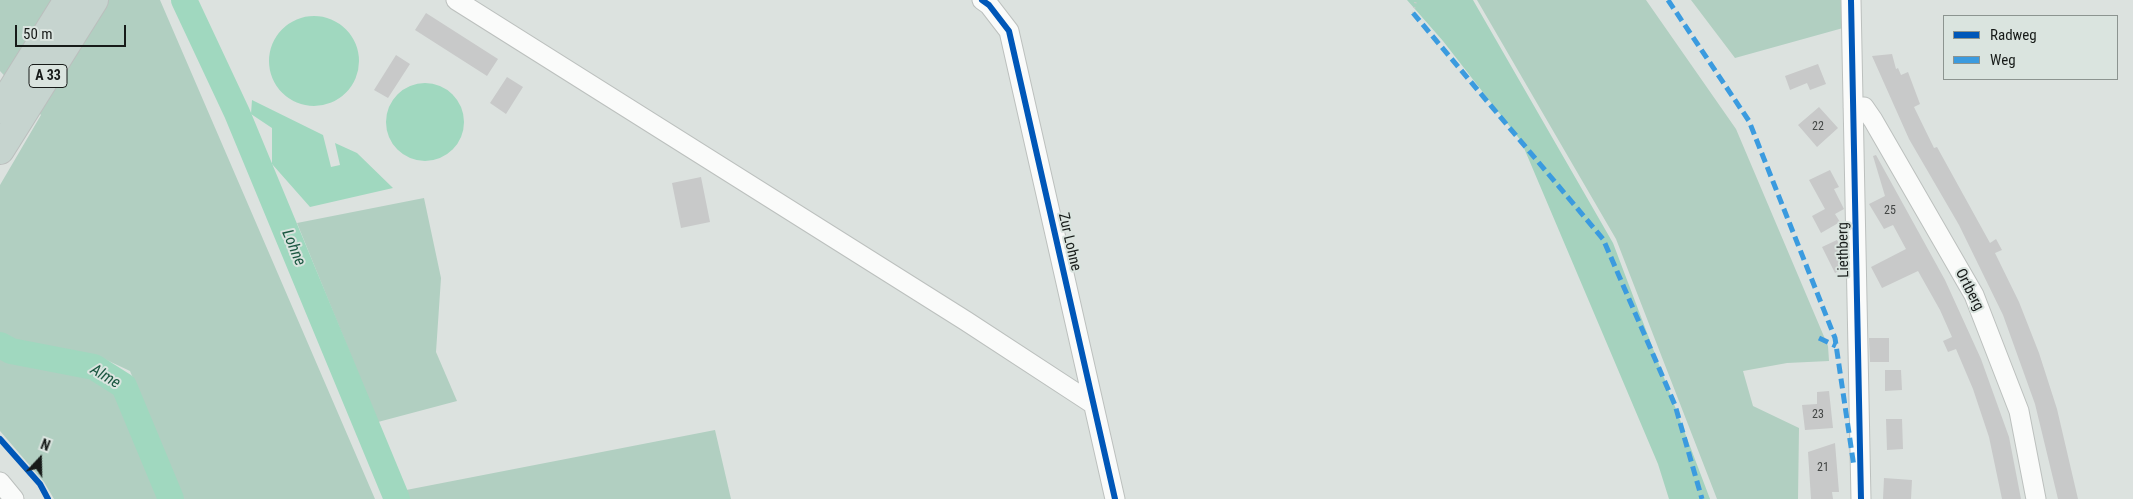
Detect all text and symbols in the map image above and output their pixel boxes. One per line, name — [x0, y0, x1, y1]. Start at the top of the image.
scale bar — [18, 15, 129, 47]
legend — [1943, 15, 2118, 80]
text: 50 m — [23, 25, 53, 43]
text: Radweg — [1990, 26, 2037, 44]
text: Weg — [1990, 51, 2016, 69]
road number: A 33 — [29, 64, 67, 88]
house number: 22 — [1812, 120, 1824, 134]
house number: 25 — [1884, 204, 1896, 218]
street label: Zur Lohne — [1054, 211, 1084, 273]
street label: Liethberg — [1835, 222, 1853, 278]
water label: Lohne — [277, 227, 309, 269]
street label: Ortberg — [1951, 266, 1987, 314]
water label: Alme — [87, 361, 123, 393]
house number: 23 — [1812, 408, 1824, 422]
north arrow — [15, 434, 65, 484]
text: N — [38, 436, 52, 454]
house number: 21 — [1817, 461, 1829, 475]

